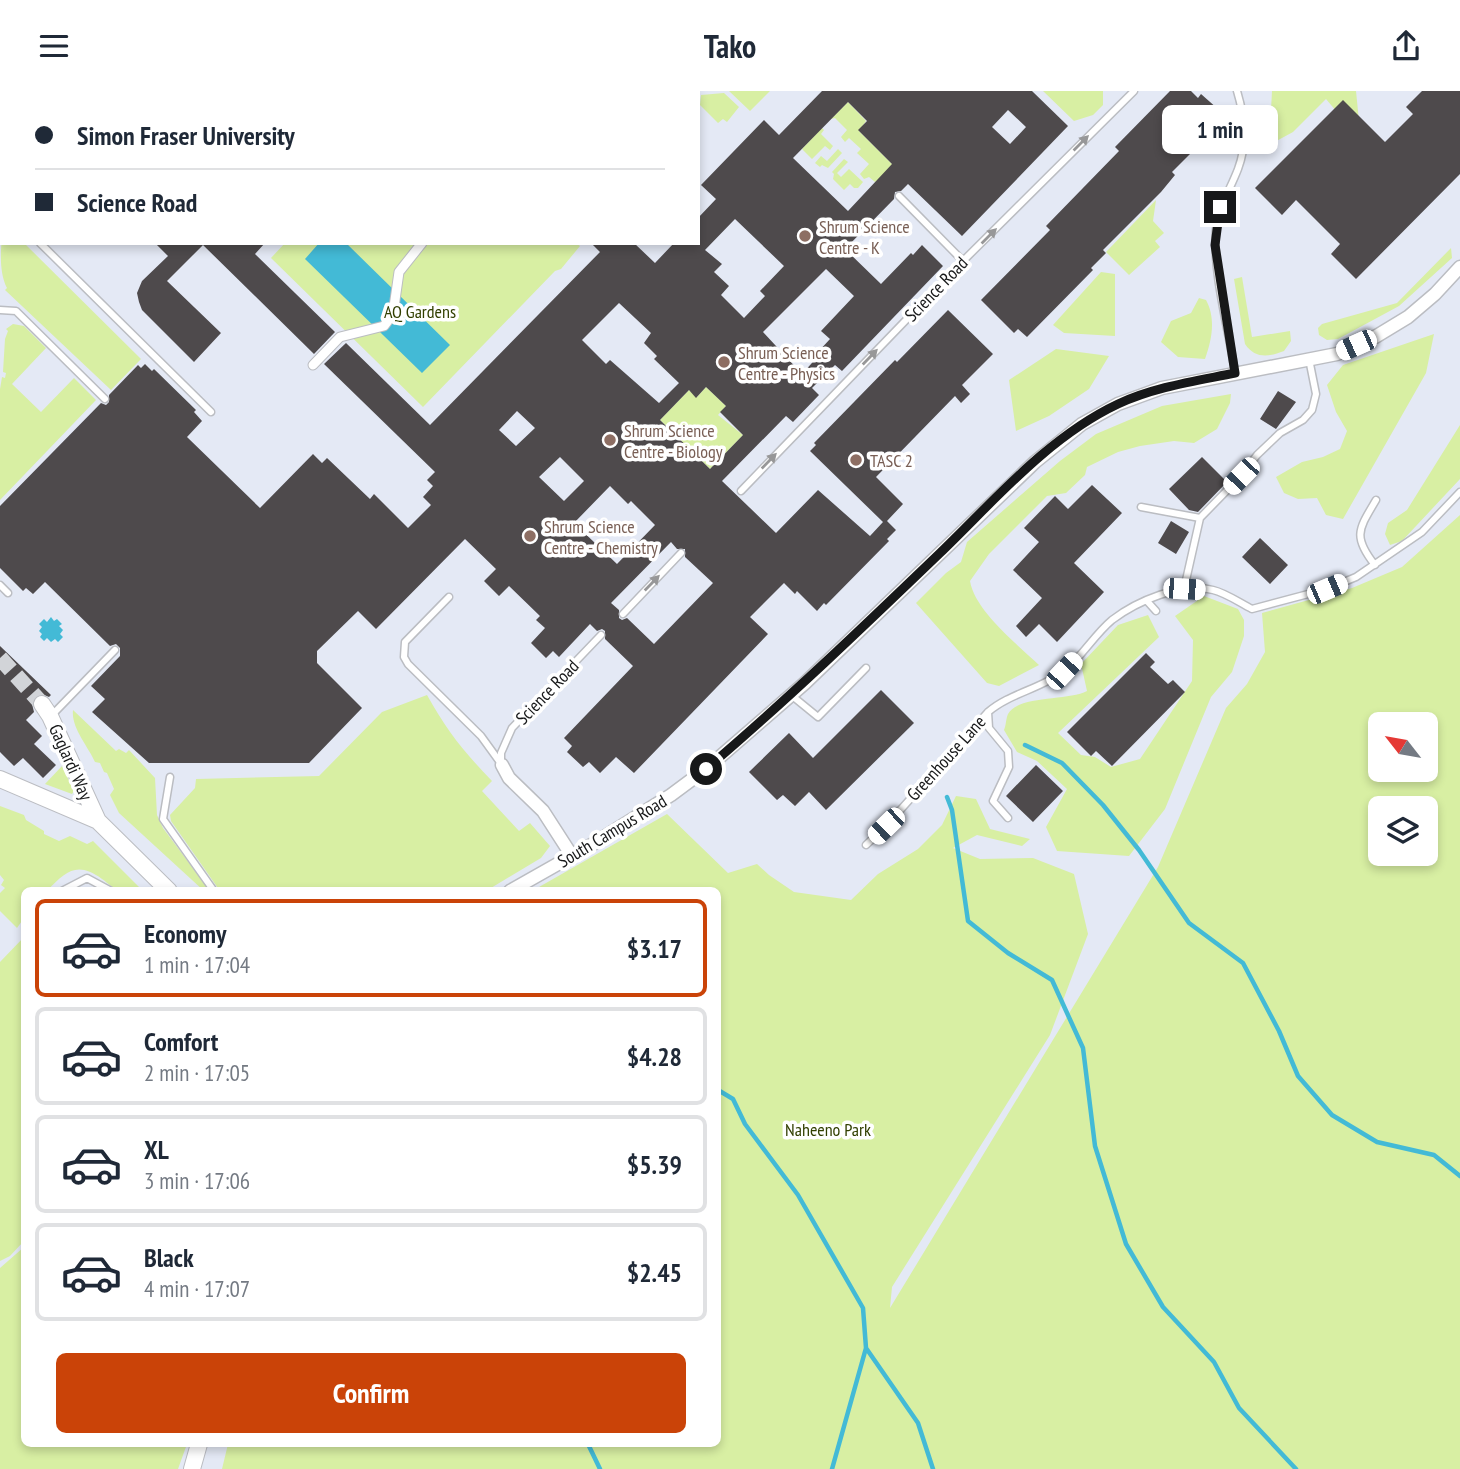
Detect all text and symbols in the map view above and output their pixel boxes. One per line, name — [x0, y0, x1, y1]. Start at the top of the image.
text: Tako — [704, 25, 756, 67]
icon: menu — [35, 27, 73, 65]
icon: share — [1387, 27, 1425, 65]
callout: 1 min — [1162, 106, 1278, 155]
text: 1 min — [1197, 115, 1243, 144]
text: Simon Fraser University — [77, 119, 295, 152]
one-way arrow — [1073, 135, 1089, 152]
text: Science Road — [77, 186, 197, 219]
route end — [1204, 191, 1236, 223]
place label: Shrum Science Centre - K — [819, 215, 910, 259]
one-way arrow — [980, 227, 997, 244]
marker: Shrum Science Centre - K — [797, 228, 813, 244]
street label: Science Road — [899, 252, 973, 326]
park label: AQ Gardens — [384, 300, 456, 323]
car — [1333, 327, 1380, 363]
place label: Shrum Science Centre - Physics — [738, 341, 835, 385]
one-way arrow — [861, 349, 877, 366]
marker: Shrum Science Centre - Physics — [716, 354, 732, 370]
place label: Shrum Science Centre - Biology — [624, 419, 723, 463]
marker: Shrum Science Centre - Biology — [602, 432, 618, 448]
place label: TASC 2 — [870, 449, 913, 472]
marker: TASC 2 — [848, 452, 864, 468]
one-way arrow — [761, 453, 778, 470]
car — [1219, 454, 1264, 498]
place label: Shrum Science Centre - Chemistry — [544, 515, 658, 559]
marker: Shrum Science Centre - Chemistry — [522, 528, 538, 544]
car — [1304, 571, 1351, 607]
one-way arrow — [644, 575, 661, 592]
car — [1163, 577, 1206, 601]
car — [1042, 648, 1087, 694]
street label: Science Road — [510, 655, 584, 729]
street label: Greenhouse Lane — [902, 711, 990, 805]
north arrow — [1368, 712, 1438, 782]
map controls — [1368, 712, 1438, 866]
street label: Gaglardi Way — [44, 720, 98, 804]
route start — [690, 753, 722, 785]
street label: South Campus Road — [553, 789, 671, 873]
button: layers — [1368, 796, 1438, 866]
car — [864, 804, 909, 848]
icon: car — [60, 917, 123, 980]
text: Economy — [144, 917, 226, 950]
text: $3.17 — [627, 932, 682, 965]
text: 1 min · 17:04 — [144, 950, 250, 979]
icon: car — [60, 1025, 123, 1088]
text: Comfort — [144, 1025, 218, 1058]
text: $4.28 — [627, 1040, 682, 1073]
text: 2 min · 17:05 — [144, 1058, 250, 1087]
park label: Naheeno Park — [785, 1118, 871, 1141]
icon: car — [60, 1133, 123, 1196]
text: XL — [144, 1133, 169, 1166]
text: $5.39 — [627, 1148, 682, 1181]
text: 3 min · 17:06 — [144, 1166, 250, 1195]
icon: car — [60, 1241, 123, 1304]
text: Black — [144, 1241, 194, 1274]
text: $2.45 — [627, 1256, 682, 1289]
text: 4 min · 17:07 — [144, 1274, 250, 1303]
button: Confirm — [56, 1353, 686, 1433]

